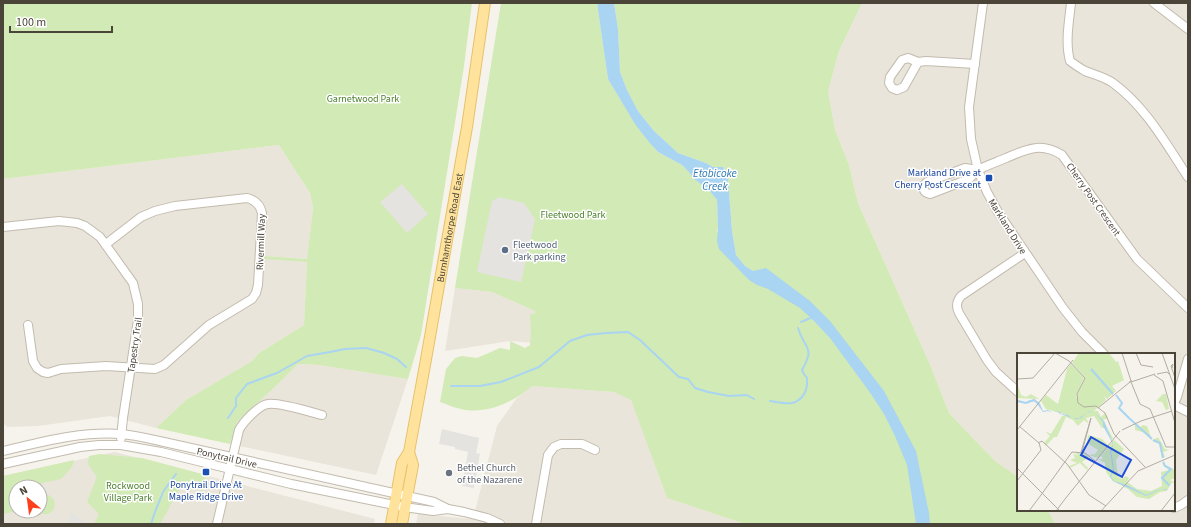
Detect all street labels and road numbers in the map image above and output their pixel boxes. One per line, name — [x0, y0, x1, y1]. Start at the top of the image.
street label: Cherry Post Crescent — [1063, 160, 1124, 240]
street label: Burnhamthorpe Road East — [434, 171, 467, 283]
street label: Markland Drive — [985, 196, 1030, 257]
street label: Rivermill Way — [253, 213, 269, 271]
street label: Tapestry Trail — [124, 316, 146, 374]
street label: Ponytrail Drive — [195, 444, 258, 472]

